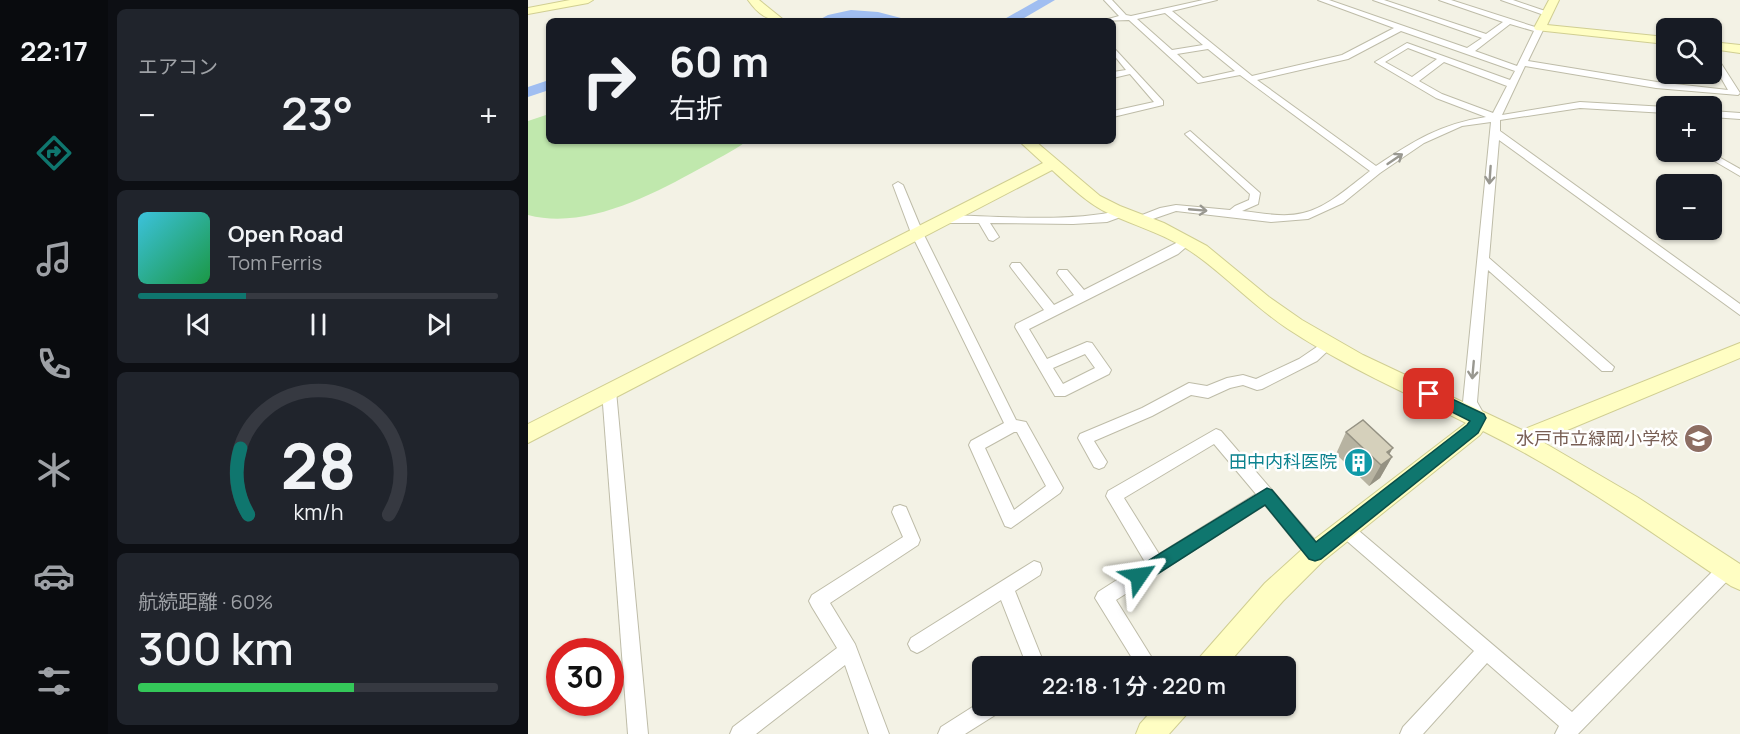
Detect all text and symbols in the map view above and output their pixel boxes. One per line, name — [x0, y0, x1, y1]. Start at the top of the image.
map controls — [1656, 18, 1722, 240]
button: search — [1656, 18, 1722, 84]
text: 22:17 — [20, 32, 88, 69]
text: 60 m — [669, 32, 769, 90]
icon: right — [570, 42, 648, 120]
text: エアコン — [138, 53, 218, 80]
text: 23° — [281, 82, 354, 144]
text: 右折 — [669, 89, 723, 126]
text: − — [138, 92, 156, 137]
text: + — [479, 92, 498, 137]
button: + — [1656, 96, 1722, 162]
icon: directions — [33, 132, 75, 174]
one-way arrow — [1386, 152, 1403, 164]
one-way arrow — [1485, 165, 1496, 185]
button: − — [1656, 174, 1722, 240]
one-way arrow — [1187, 205, 1207, 216]
text: Open Road — [228, 219, 343, 249]
icon: music — [33, 238, 75, 280]
text: Tom Ferris — [228, 249, 322, 276]
icon: previous — [182, 308, 215, 341]
icon: pause — [302, 308, 335, 341]
icon: next — [422, 308, 455, 341]
icon: phone — [33, 343, 75, 385]
one-way arrow — [1467, 359, 1478, 379]
pin — [1403, 368, 1454, 419]
icon: arrive — [1412, 377, 1445, 410]
text: 28 — [280, 422, 356, 508]
school or university icon: 水戸市立緑岡小学校 — [1683, 423, 1715, 455]
place label: 水戸市立緑岡小学校 — [1516, 426, 1678, 450]
building icon: 田中内科医院 — [1342, 446, 1374, 478]
icon: climate — [33, 449, 75, 491]
place label: 田中内科医院 — [1229, 449, 1337, 473]
text: km/h — [293, 497, 343, 526]
position arrow — [1107, 544, 1171, 608]
icon: car — [33, 555, 75, 597]
text: 航続距離 · 60% — [138, 588, 273, 615]
text: 300 km — [138, 617, 294, 679]
speed limit sign: 30 — [546, 638, 624, 716]
icon: filters — [33, 660, 75, 702]
text: 22:18 · 1 分 · 220 m — [1042, 671, 1226, 701]

